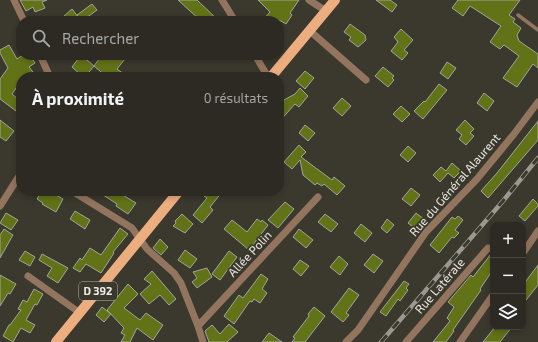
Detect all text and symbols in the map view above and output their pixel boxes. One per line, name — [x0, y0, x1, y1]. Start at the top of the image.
search box — [16, 16, 284, 60]
icon: search — [30, 27, 52, 49]
text: Rechercher — [62, 29, 139, 47]
text: À proximité — [32, 88, 124, 108]
text: 0 résultats — [204, 90, 268, 106]
street label: Rue du Général Alaurent — [406, 130, 503, 238]
map controls — [490, 222, 526, 330]
button: + — [490, 222, 526, 258]
street label: Allée Polin — [225, 228, 274, 279]
street label: Rue Latérale — [411, 255, 467, 316]
button: − — [490, 258, 526, 294]
road number: D 392 — [79, 282, 117, 300]
button: layers — [490, 294, 526, 330]

